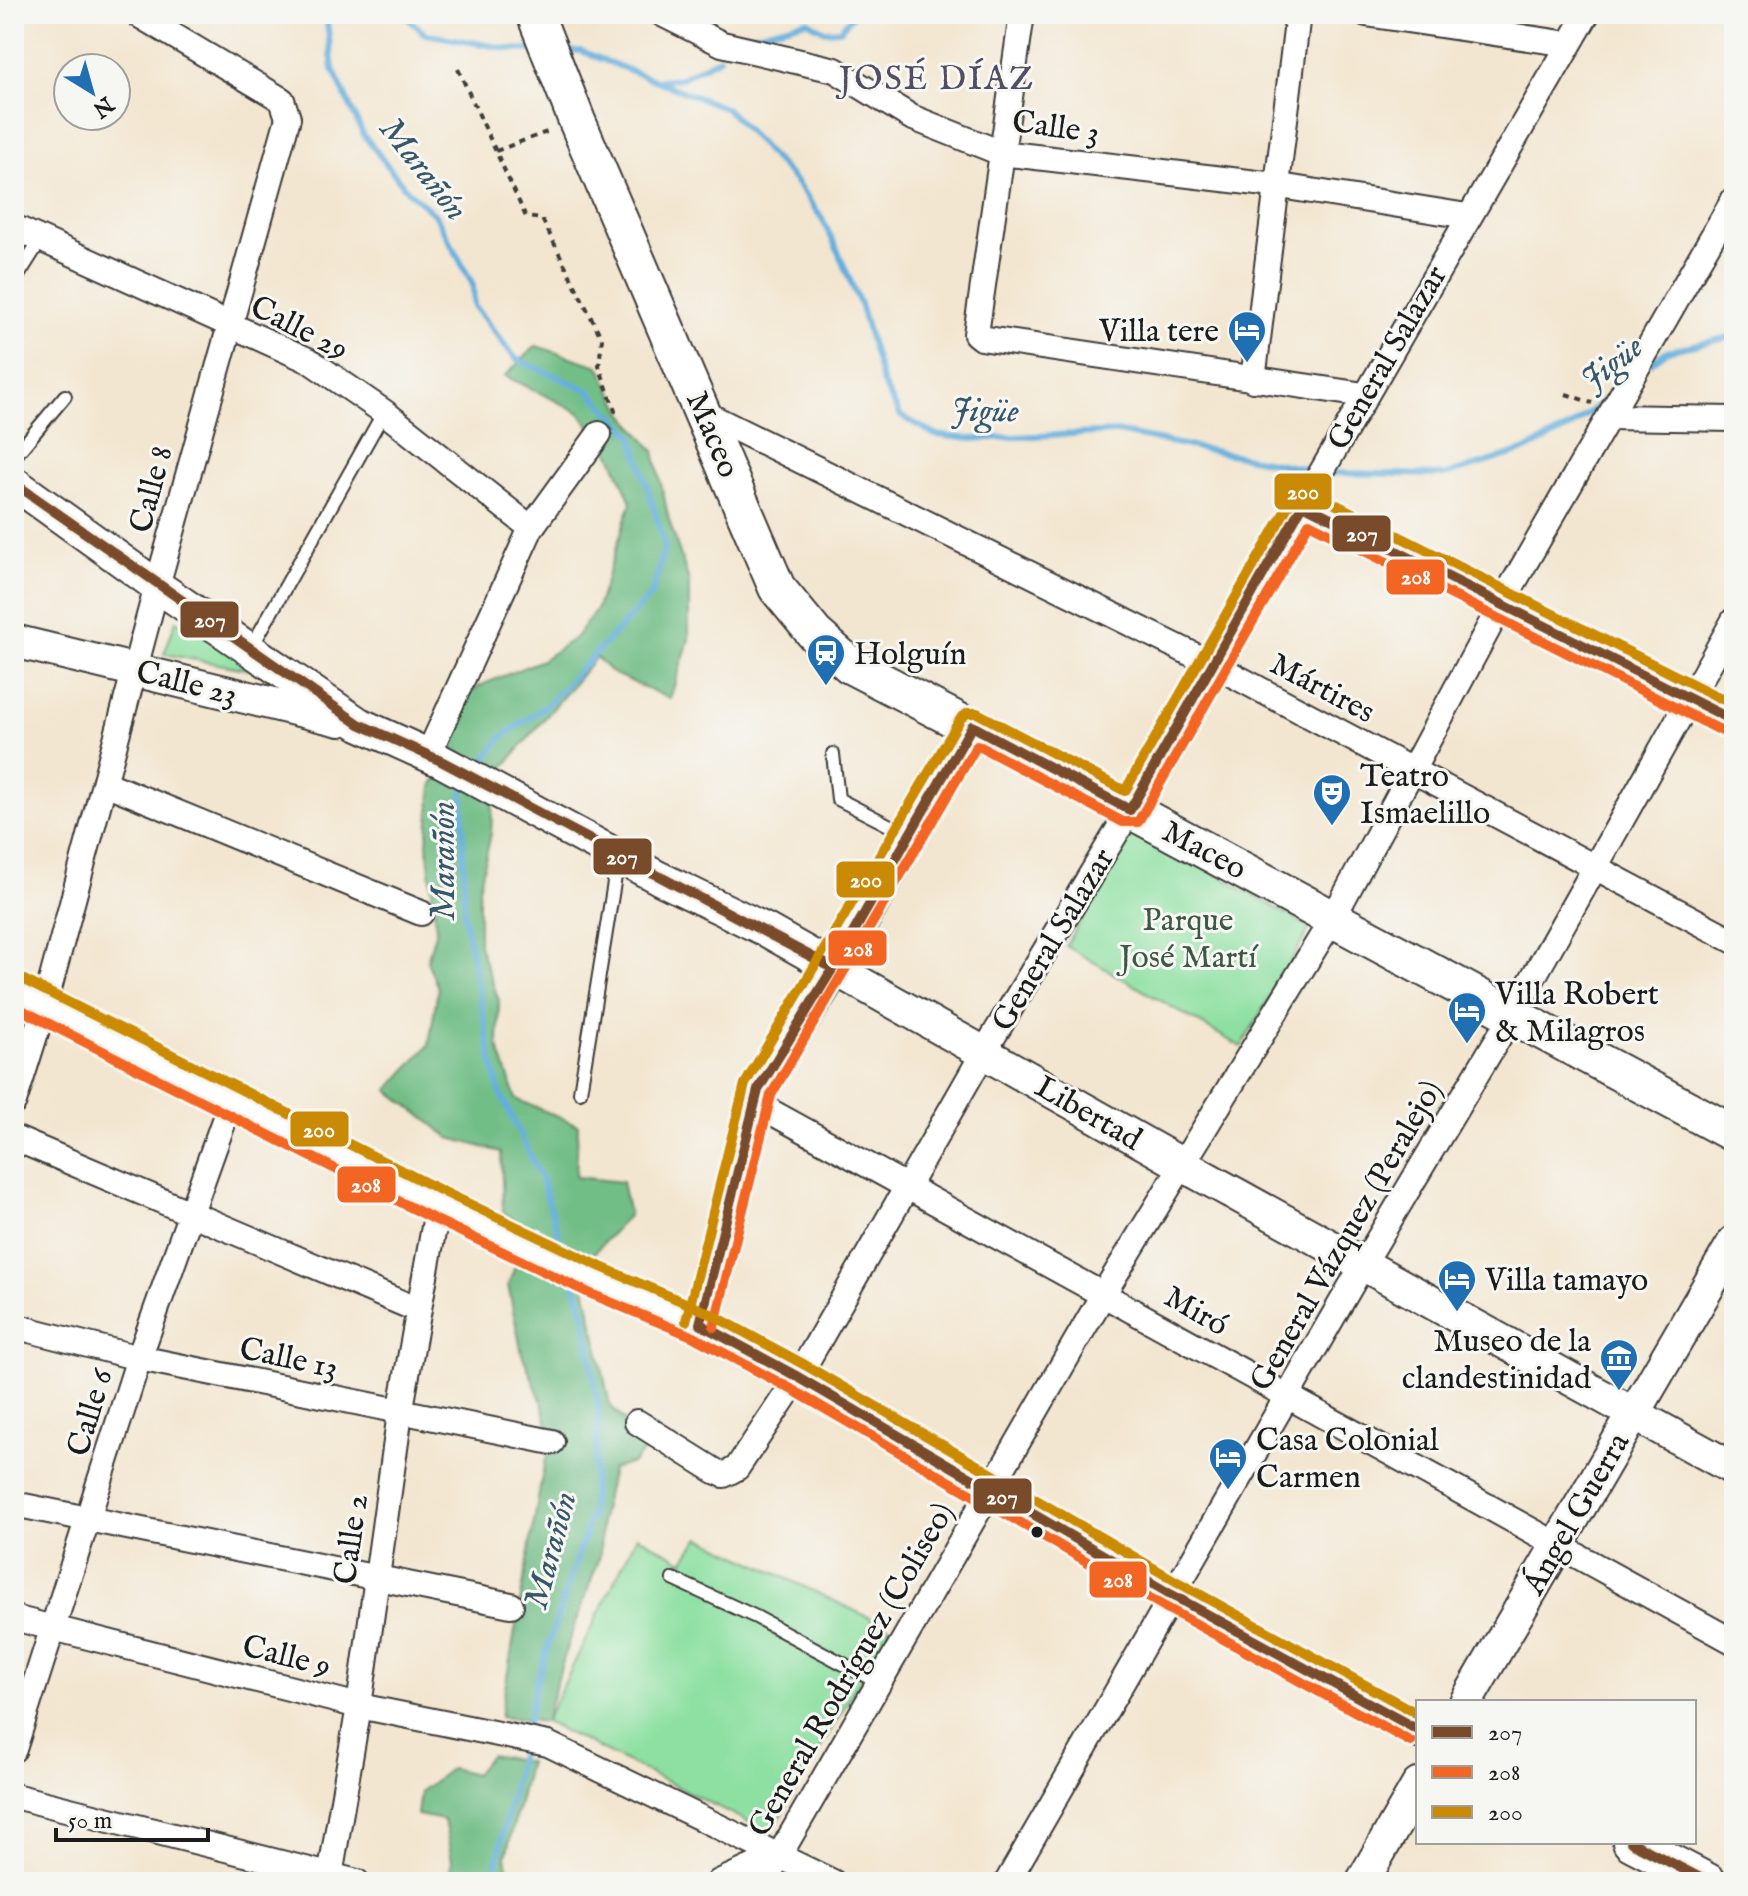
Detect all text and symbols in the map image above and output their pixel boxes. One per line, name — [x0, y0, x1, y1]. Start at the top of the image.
north arrow — [52, 52, 132, 132]
district label: JOSÉ DÍAZ — [835, 57, 1035, 101]
text: N — [87, 89, 120, 123]
street label: Calle 3 — [1009, 102, 1102, 155]
water label: Marañón — [369, 109, 477, 230]
street label: General Salazar — [1319, 258, 1458, 458]
street label: Calle 29 — [243, 287, 355, 371]
hotel icon: Villa tere — [1226, 309, 1268, 364]
place label: Villa tere — [1098, 312, 1219, 353]
water label: Jigüe — [1573, 326, 1653, 402]
street label: Maceo — [675, 386, 748, 484]
water label: Jigüe — [951, 389, 1020, 434]
street label: Calle 8 — [121, 442, 184, 538]
line badge: 200 — [1273, 472, 1333, 511]
text: 200 — [1287, 479, 1319, 507]
line badge: 207 — [1331, 514, 1392, 553]
text: 207 — [1346, 521, 1378, 549]
line badge: 208 — [1385, 558, 1446, 596]
text: 208 — [1401, 564, 1431, 592]
line badge: 207 — [179, 600, 240, 639]
text: 207 — [194, 607, 226, 635]
station icon: Holguín — [805, 632, 847, 687]
place label: Holguín — [854, 635, 966, 676]
street label: Mártires — [1262, 645, 1381, 734]
street label: Calle 23 — [132, 652, 241, 717]
place label: Teatro Ismaelillo — [1360, 757, 1490, 835]
theatre icon: Teatro Ismaelillo — [1311, 772, 1353, 827]
water label: Marañón — [423, 801, 466, 921]
street label: Maceo — [1155, 812, 1253, 890]
line badge: 207 — [592, 837, 653, 876]
street label: General Salazar — [983, 841, 1125, 1039]
text: 207 — [606, 844, 638, 872]
line badge: 200 — [835, 860, 896, 899]
text: 200 — [850, 867, 882, 895]
park label: Parque José Martí — [1116, 901, 1259, 979]
line badge: 208 — [827, 929, 888, 967]
text: 208 — [843, 936, 873, 964]
place label: Villa Robert & Milagros — [1494, 975, 1659, 1053]
hotel icon: Villa Robert & Milagros — [1446, 990, 1488, 1045]
street label: Libertad — [1027, 1067, 1149, 1162]
street label: General Vázquez (Peralejo) — [1241, 1073, 1453, 1399]
line badge: 200 — [289, 1110, 350, 1148]
text: 200 — [303, 1117, 335, 1145]
line badge: 208 — [336, 1165, 397, 1204]
text: 208 — [351, 1172, 381, 1200]
hotel icon: Villa tamayo — [1436, 1258, 1478, 1313]
place label: Villa tamayo — [1484, 1261, 1648, 1302]
street label: Miró — [1156, 1277, 1235, 1347]
place label: Museo de la clandestinidad — [1402, 1322, 1592, 1400]
street label: Calle 13 — [235, 1329, 341, 1390]
museum icon: Museo de la clandestinidad — [1598, 1337, 1640, 1392]
street label: Calle 6 — [59, 1364, 124, 1461]
place label: Casa Colonial Carmen — [1256, 1421, 1439, 1499]
street label: Ángel Guerra — [1513, 1425, 1640, 1604]
hotel icon: Casa Colonial Carmen — [1207, 1436, 1249, 1491]
line badge: 207 — [972, 1477, 1033, 1515]
text: 207 — [986, 1484, 1018, 1512]
water label: Marañón — [515, 1487, 588, 1614]
street label: Calle 2 — [326, 1492, 379, 1587]
street label: General Rodríguez (Coliseo) — [740, 1496, 965, 1845]
unlabelled marker — [1029, 1524, 1045, 1540]
line badge: 208 — [1088, 1560, 1148, 1599]
text: 208 — [1103, 1567, 1133, 1595]
street label: Calle 9 — [238, 1627, 335, 1688]
legend — [1416, 1700, 1696, 1844]
text: 207 — [1488, 1718, 1522, 1749]
text: 208 — [1488, 1758, 1520, 1789]
scale bar — [56, 1792, 208, 1842]
text: 200 — [1488, 1798, 1523, 1829]
text: 50 m — [68, 1806, 112, 1837]

